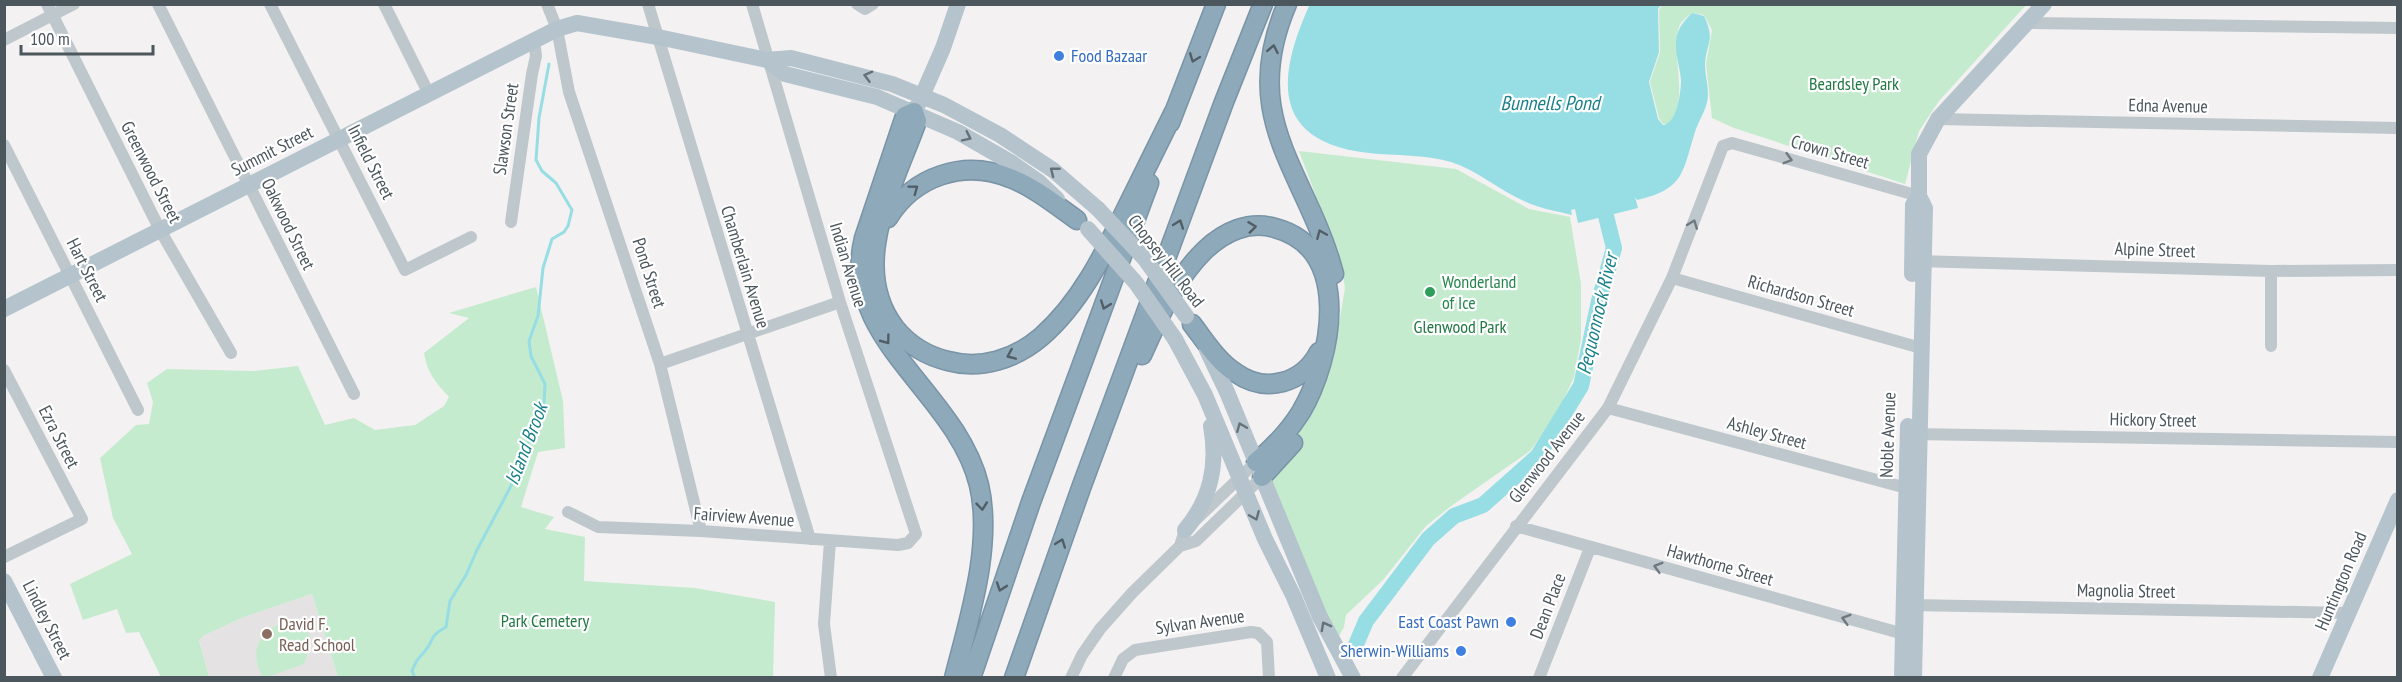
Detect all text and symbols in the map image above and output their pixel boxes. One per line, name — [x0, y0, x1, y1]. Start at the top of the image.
scale bar — [21, 18, 153, 56]
text: 100 m — [30, 27, 70, 50]
place label: Food Bazaar — [1071, 44, 1147, 67]
one-way arrow — [1266, 45, 1279, 55]
marker: Food Bazaar — [1052, 49, 1066, 63]
one-way arrow — [1189, 52, 1201, 63]
one-way arrow — [863, 71, 873, 84]
park label: Beardsley Park — [1809, 72, 1899, 95]
street label: Slawson Street — [488, 81, 523, 176]
water label: Bunnells Pond — [1501, 90, 1602, 116]
street label: Edna Avenue — [2128, 93, 2208, 118]
street label: Greenwood Street — [116, 117, 187, 227]
street label: Summit Street — [227, 120, 317, 181]
street label: Infield Street — [343, 121, 400, 203]
street label: Crown Street — [1788, 129, 1872, 174]
one-way arrow — [961, 130, 972, 142]
one-way arrow — [1782, 152, 1793, 164]
one-way arrow — [1049, 168, 1060, 179]
street label: Oakwood Street — [256, 174, 320, 273]
one-way arrow — [907, 186, 918, 197]
street label: Chamberlain Avenue — [716, 203, 775, 331]
street label: Chopsey Hill Road — [1123, 210, 1210, 312]
one-way arrow — [1171, 219, 1184, 230]
one-way arrow — [1686, 219, 1698, 230]
street label: Indian Avenue — [825, 220, 872, 310]
one-way arrow — [1247, 221, 1257, 233]
one-way arrow — [1316, 230, 1328, 241]
street label: Hart Street — [62, 234, 113, 305]
street label: Pond Street — [627, 235, 672, 311]
street label: Alpine Street — [2114, 237, 2196, 262]
water label: Pequonnock River — [1571, 249, 1624, 377]
street label: Richardson Street — [1745, 269, 1857, 322]
place label: Wonderland of Ice — [1442, 270, 1516, 314]
marker: Wonderland of Ice — [1423, 285, 1437, 299]
one-way arrow — [1099, 299, 1112, 310]
park label: Glenwood Park — [1414, 315, 1506, 338]
one-way arrow — [879, 333, 890, 344]
one-way arrow — [1007, 348, 1018, 360]
street label: Noble Avenue — [1875, 392, 1900, 478]
water label: Island Brook — [499, 397, 554, 489]
street label: Ezra Street — [34, 402, 85, 472]
street label: Glenwood Avenue — [1503, 406, 1590, 508]
street label: Hickory Street — [2109, 407, 2197, 432]
street label: Ashley Street — [1725, 411, 1809, 454]
one-way arrow — [1236, 422, 1248, 433]
one-way arrow — [975, 501, 988, 510]
street label: Fairview Avenue — [693, 502, 795, 531]
one-way arrow — [1248, 510, 1260, 521]
street label: Huntington Road — [2309, 528, 2372, 634]
one-way arrow — [1053, 538, 1066, 549]
street label: Hawthorne Street — [1664, 538, 1776, 591]
one-way arrow — [1654, 561, 1664, 574]
street label: Dean Place — [1524, 570, 1571, 642]
street label: Lindley Street — [18, 576, 77, 663]
street label: Magnolia Street — [2077, 578, 2175, 603]
one-way arrow — [996, 581, 1009, 592]
street label: Sylvan Avenue — [1154, 604, 1246, 639]
park label: Park Cemetery — [501, 609, 589, 632]
place label: East Coast Pawn — [1398, 610, 1499, 633]
place label: David F. Read School — [279, 612, 356, 656]
one-way arrow — [1841, 614, 1852, 626]
marker: East Coast Pawn — [1504, 615, 1518, 629]
one-way arrow — [1320, 621, 1332, 632]
marker: David F. Read School — [260, 627, 274, 641]
place label: Sherwin-Williams — [1340, 639, 1449, 662]
marker: Sherwin-Williams — [1454, 644, 1468, 658]

